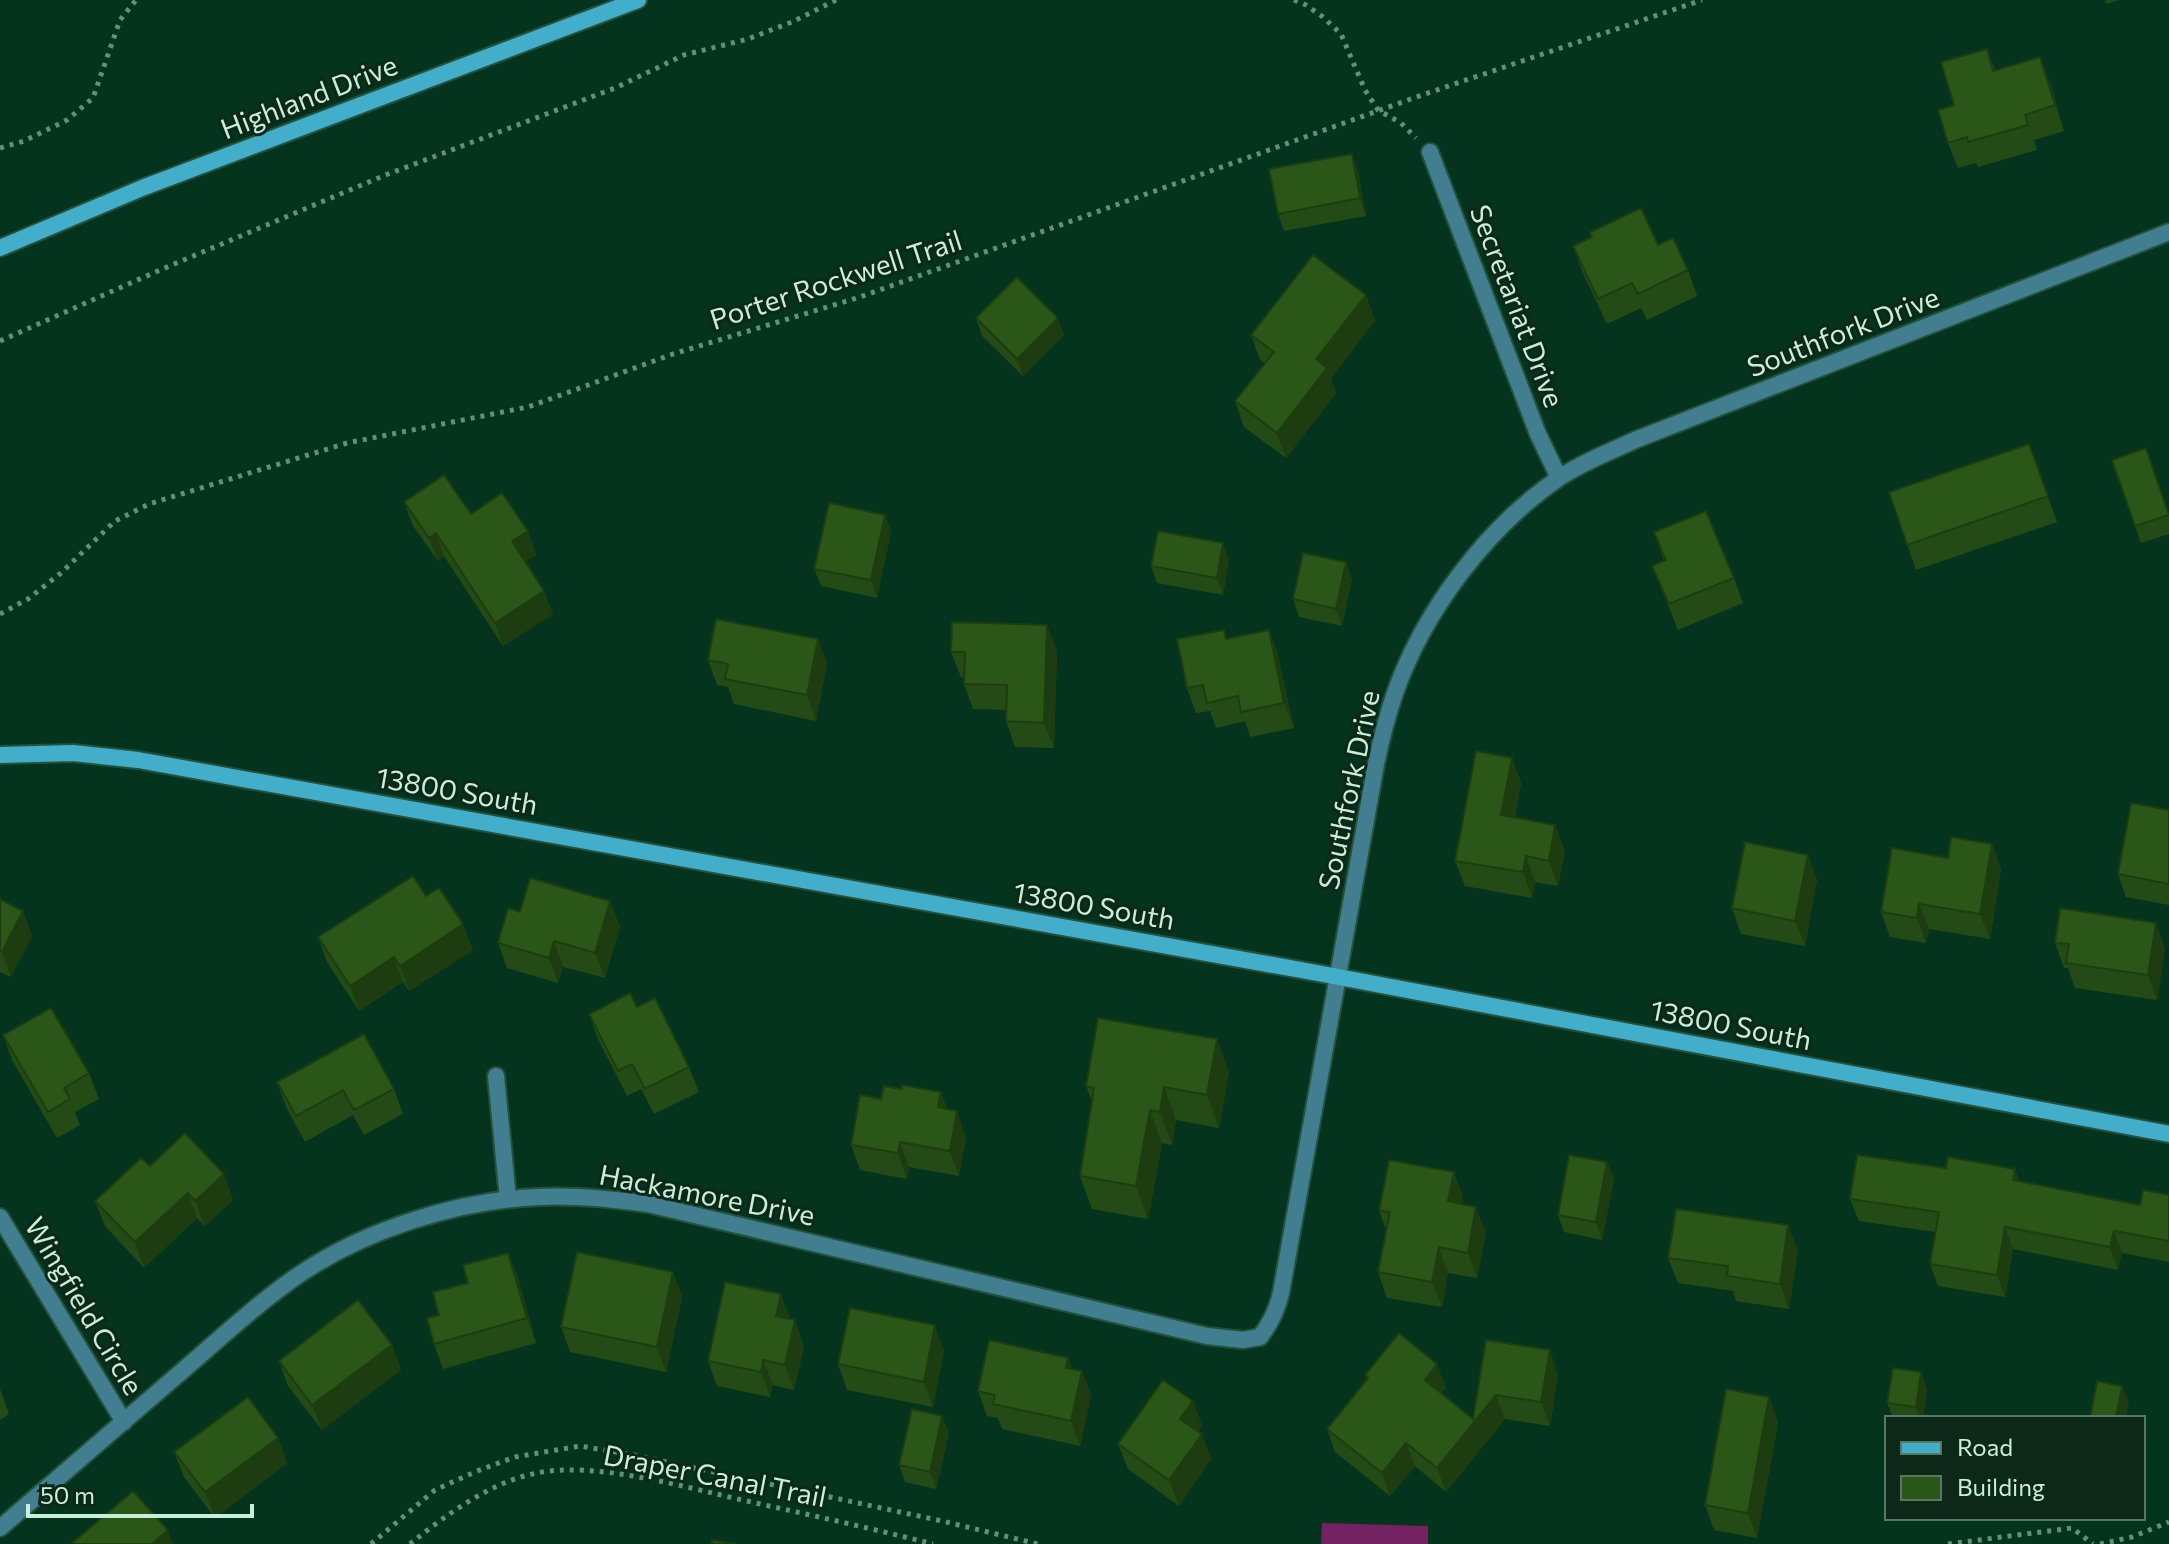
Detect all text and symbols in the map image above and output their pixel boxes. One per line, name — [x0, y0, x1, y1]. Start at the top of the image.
street label: Highland Drive — [216, 47, 402, 145]
street label: Secretariat Drive — [1464, 200, 1572, 412]
street label: Porter Rockwell Trail — [705, 222, 966, 336]
street label: Southfork Drive — [1742, 279, 1943, 383]
street label: Southfork Drive — [1310, 687, 1386, 893]
street label: 13800 South — [374, 759, 540, 821]
street label: 13800 South — [1011, 874, 1177, 936]
street label: 13800 South — [1648, 992, 1815, 1056]
street label: Hackamore Drive — [596, 1156, 818, 1232]
street label: Wingfield Circle — [18, 1210, 151, 1401]
legend — [1885, 1416, 2145, 1520]
text: Road — [1957, 1432, 2013, 1461]
street label: Draper Canal Trail — [601, 1437, 830, 1513]
scale bar — [28, 1468, 252, 1518]
text: Building — [1957, 1472, 2045, 1501]
text: 50 m — [40, 1480, 95, 1509]

